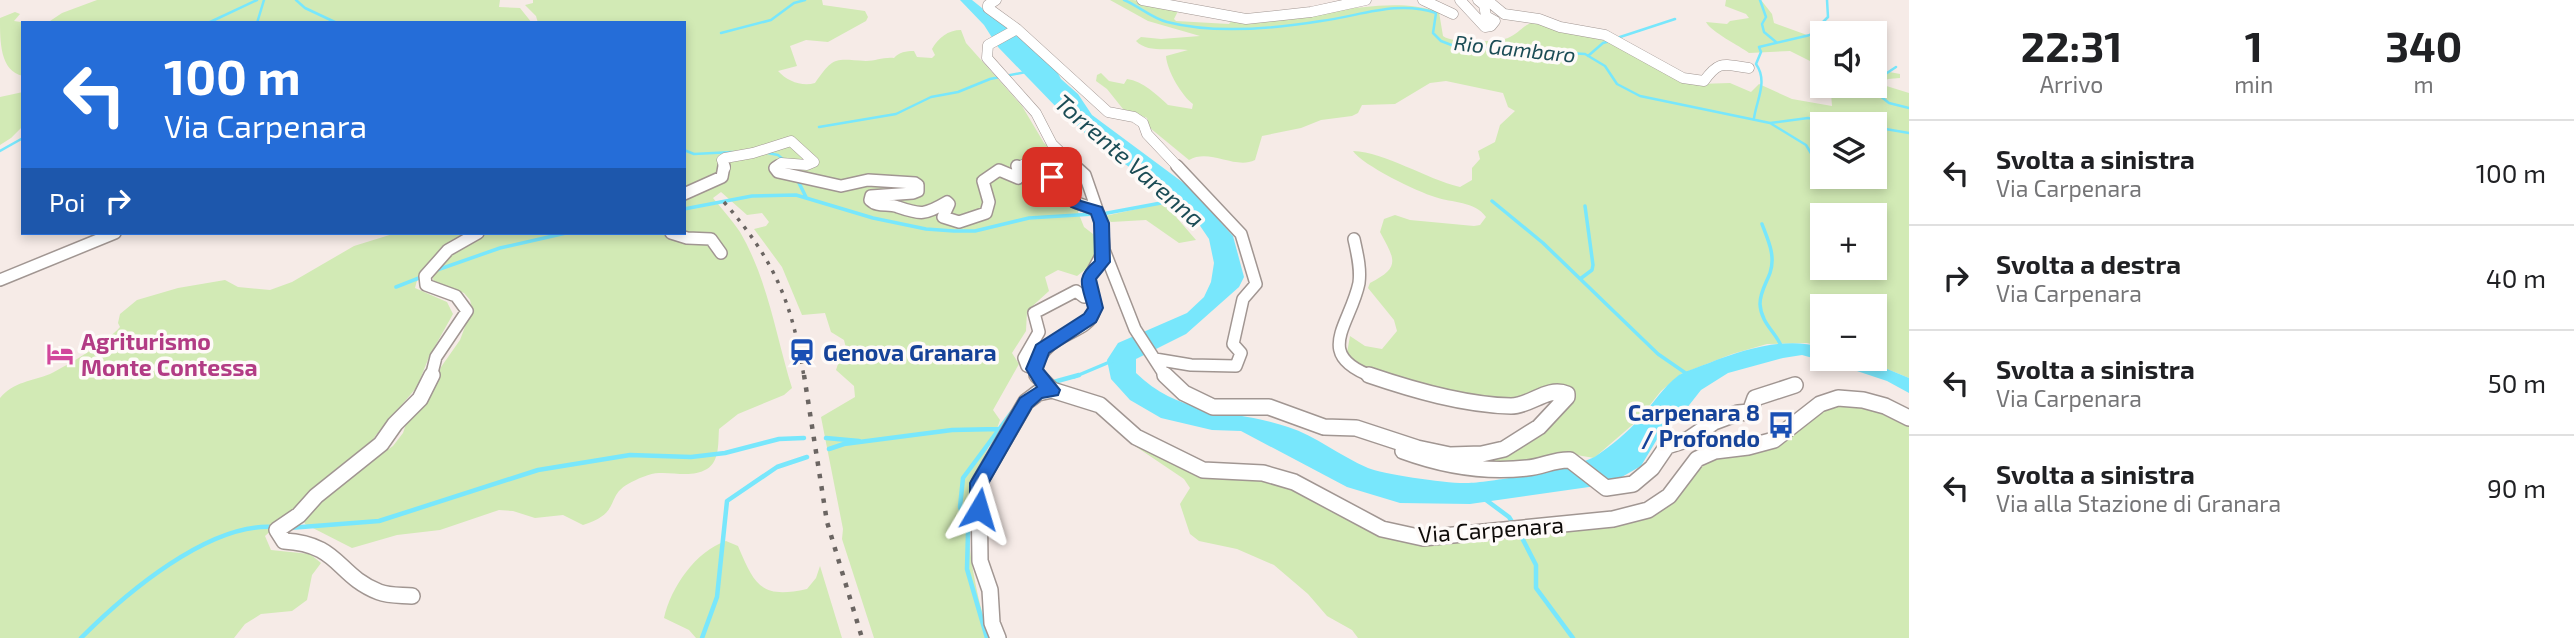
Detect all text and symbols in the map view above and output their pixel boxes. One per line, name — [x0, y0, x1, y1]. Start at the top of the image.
text: 22:31 — [2021, 20, 2122, 70]
text: 1 — [2245, 20, 2263, 70]
text: 340 — [2385, 20, 2462, 70]
map controls — [1810, 21, 1887, 371]
button: sound — [1810, 21, 1887, 98]
water label: Rio Gambaro — [1453, 29, 1577, 67]
text: 100 m — [164, 46, 301, 105]
icon: left — [49, 49, 140, 140]
text: Arrivo — [2040, 70, 2103, 98]
text: min — [2234, 70, 2273, 98]
text: m — [2414, 70, 2434, 98]
water label: Torrente Varenna — [1049, 87, 1211, 233]
text: Via Carpenara — [164, 106, 367, 144]
button: layers — [1810, 112, 1887, 189]
text: Svolta a sinistra — [1996, 143, 2195, 174]
pin — [1022, 147, 1082, 207]
icon: left — [1937, 154, 1975, 192]
text: 100 m — [2476, 157, 2546, 188]
icon: arrive — [1033, 158, 1071, 196]
text: Via Carpenara — [1996, 174, 2142, 202]
icon: right — [99, 182, 137, 220]
text: Poi — [49, 186, 85, 217]
button: + — [1810, 203, 1887, 280]
text: Svolta a destra — [1996, 248, 2181, 279]
icon: right — [1937, 259, 1975, 297]
text: 40 m — [2486, 262, 2546, 293]
text: Via Carpenara — [1996, 279, 2142, 307]
button: − — [1810, 294, 1887, 371]
place label: Agriturismo Monte Contessa — [81, 327, 258, 381]
station icon: Genova Granara — [787, 337, 817, 367]
place label: Genova Granara — [823, 338, 997, 366]
hotel icon: Agriturismo Monte Contessa — [45, 339, 75, 369]
text: Svolta a sinistra — [1996, 353, 2195, 384]
icon: left — [1937, 364, 1975, 402]
text: 50 m — [2488, 367, 2546, 398]
text: Via Carpenara — [1996, 384, 2142, 412]
place label: Carpenara 8 / Profondo — [1628, 398, 1760, 452]
bus stop icon: Carpenara 8 / Profondo — [1766, 410, 1796, 440]
text: Svolta a sinistra — [1996, 458, 2195, 489]
icon: left — [1937, 469, 1975, 507]
position arrow — [942, 472, 1016, 546]
text: 90 m — [2487, 472, 2546, 503]
text: Via alla Stazione di Granara — [1996, 489, 2281, 517]
street label: Via Carpenara — [1417, 510, 1565, 548]

